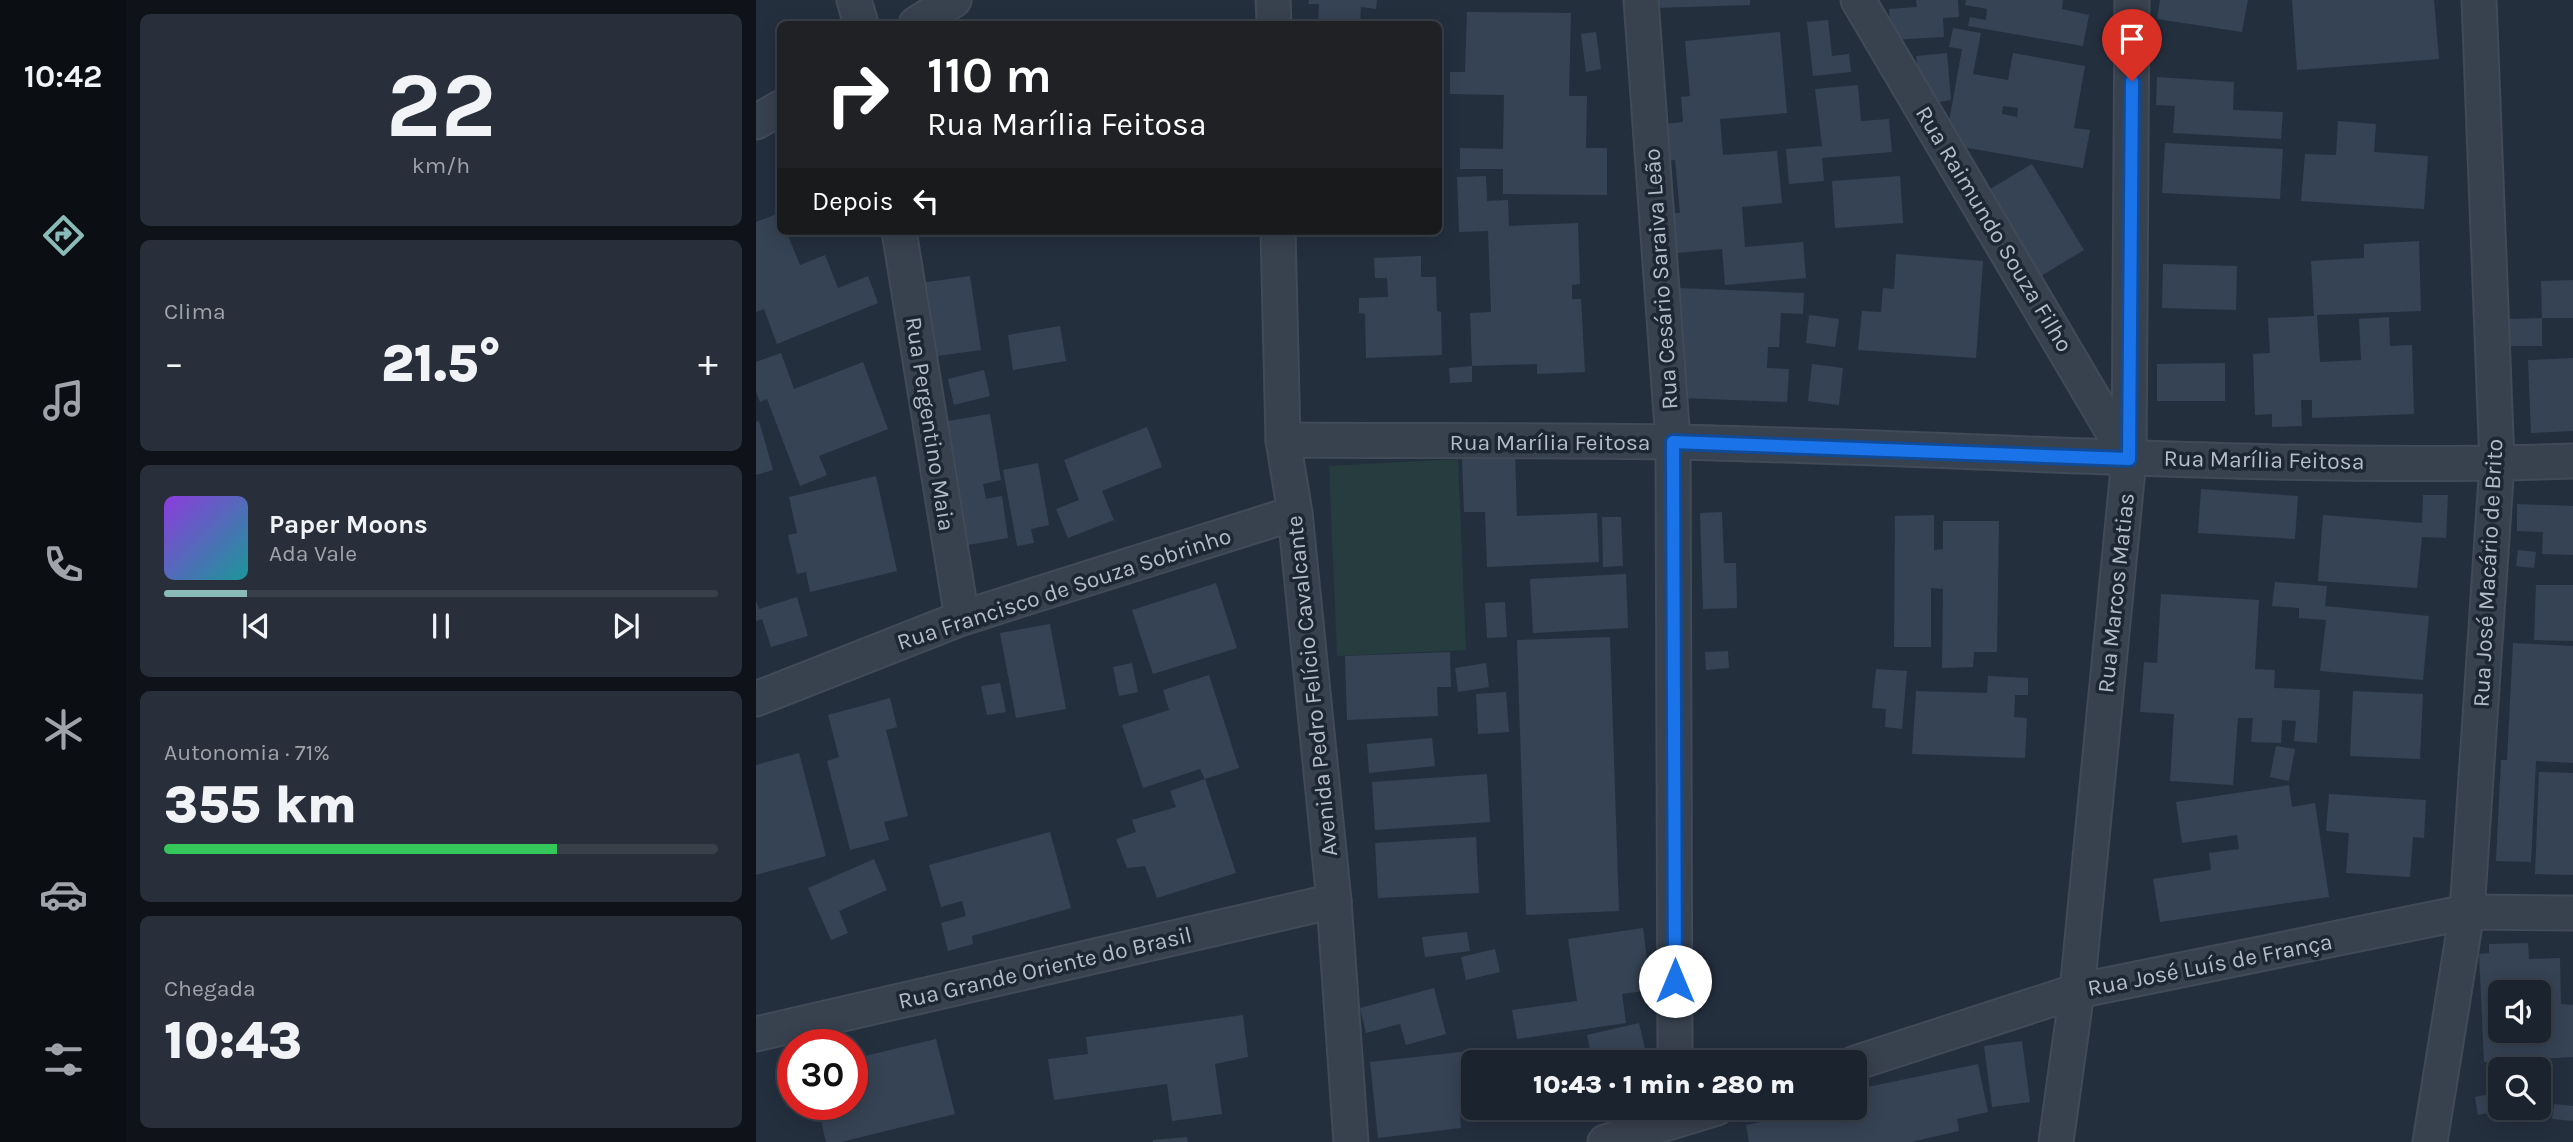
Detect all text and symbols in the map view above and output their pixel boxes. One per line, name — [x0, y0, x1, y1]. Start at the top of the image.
pin — [2102, 9, 2162, 81]
icon: arrive — [2113, 20, 2151, 58]
text: 110 m — [927, 47, 1052, 104]
icon: right — [812, 49, 903, 140]
text: 22 — [386, 53, 496, 159]
text: 10:42 — [24, 58, 102, 95]
street label: Rua Raimundo Souza Filho — [1910, 101, 2078, 357]
text: Rua Marília Feitosa — [927, 106, 1207, 143]
street label: Rua Cesário Saraiva Leão — [1638, 147, 1684, 411]
text: km/h — [412, 152, 470, 179]
icon: left — [907, 182, 945, 220]
text: Depois — [812, 186, 893, 217]
icon: directions — [39, 211, 88, 260]
text: Clima — [164, 298, 226, 325]
street label: Rua Pergentino Maia — [900, 315, 960, 533]
text: 21.5° — [381, 333, 501, 394]
text: − — [164, 341, 184, 386]
text: + — [698, 341, 718, 386]
icon: music — [39, 376, 88, 425]
street label: Rua Marília Feitosa — [1450, 429, 1650, 456]
street label: Rua José Macário de Brito — [2467, 438, 2509, 708]
street label: Rua Marília Feitosa — [2163, 445, 2365, 475]
street label: Rua Marcos Matias — [2092, 492, 2140, 694]
text: Paper Moons — [269, 509, 428, 540]
street label: Avenida Pedro Felício Cavalcante — [1281, 514, 1343, 858]
street label: Rua Francisco de Souza Sobrinho — [894, 522, 1234, 656]
icon: phone — [39, 540, 88, 589]
text: Ada Vale — [269, 540, 357, 567]
icon: previous — [237, 607, 275, 645]
icon: pause — [422, 607, 460, 645]
icon: next — [607, 607, 645, 645]
icon: climate — [39, 705, 88, 754]
text: Autonomia · 71% — [164, 739, 330, 766]
text: 355 km — [164, 774, 357, 835]
icon: car — [39, 870, 88, 919]
street label: Rua Grande Oriente do Brasil — [895, 921, 1195, 1015]
street label: Rua José Luís de França — [2085, 928, 2335, 1002]
position arrow — [1638, 944, 1712, 1018]
text: Chegada — [164, 975, 256, 1002]
map controls — [2488, 980, 2551, 1120]
button: sound — [2488, 980, 2551, 1043]
text: 10:43 — [164, 1010, 302, 1071]
speed limit sign: 30 — [777, 1029, 868, 1120]
icon: filters — [39, 1035, 88, 1084]
button: search — [2488, 1057, 2551, 1120]
text: 10:43 · 1 min · 280 m — [1533, 1069, 1795, 1100]

